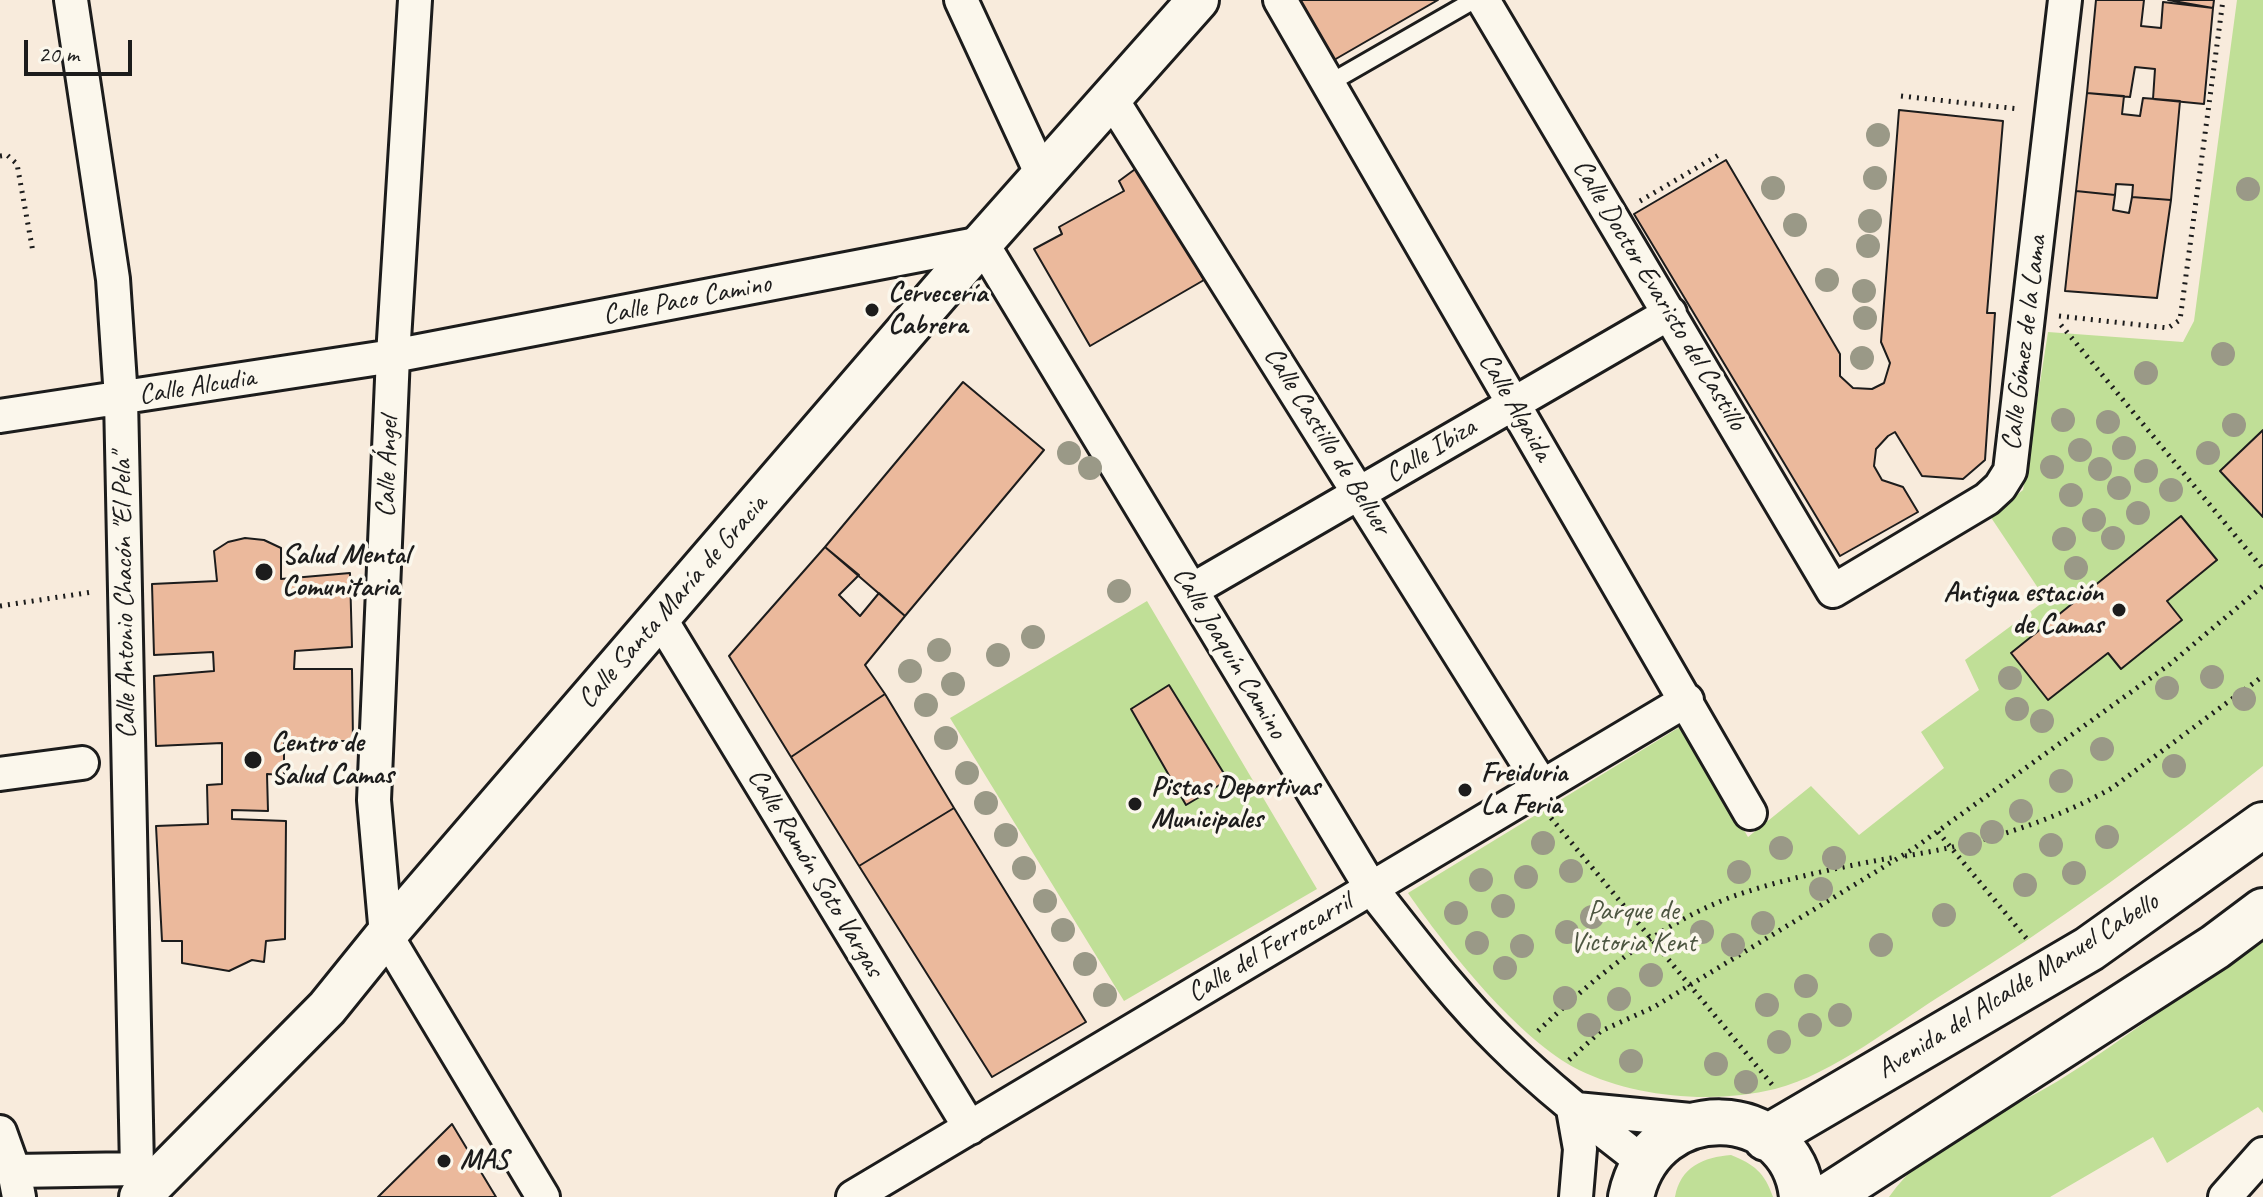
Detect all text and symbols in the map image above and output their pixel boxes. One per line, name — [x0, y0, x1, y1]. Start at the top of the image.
scale bar — [28, 24, 136, 74]
text: 20 m — [38, 39, 79, 69]
street label: Calle Doctor Evaristo del Castillo — [1565, 153, 1753, 437]
street label: Calle Gómez de la Lama — [1995, 234, 2055, 452]
street label: Calle Paco Camino — [600, 267, 774, 333]
place label: Cervecería Cabrera — [888, 277, 987, 343]
marker: Cervecería Cabrera — [863, 301, 881, 319]
street label: Calle Castillo de Bellver — [1256, 341, 1398, 541]
street label: Calle Algaida — [1471, 347, 1559, 467]
street label: Calle Alcudia — [136, 361, 258, 413]
street label: Calle Ibiza — [1380, 411, 1482, 491]
street label: Calle Ángel — [369, 416, 407, 518]
street label: Calle Antonio Chacón "El Pela" — [106, 453, 144, 739]
street label: Calle Santa María de Gracia — [571, 488, 775, 716]
place label: Salud Mental Comunitaria — [282, 539, 410, 605]
marker: Salud Mental Comunitaria — [253, 561, 275, 583]
street label: Calle Joaquín Camino — [1164, 561, 1294, 745]
place label: Antigua estación de Camas — [1943, 577, 2103, 643]
marker: Antigua estación de Camas — [2110, 601, 2128, 619]
place label: Centro de Salud Camas — [271, 727, 393, 793]
marker: Centro de Salud Camas — [242, 749, 264, 771]
place label: Freiduria La Feria — [1481, 757, 1567, 823]
street label: Calle Ramón Soto Vargas — [740, 763, 890, 983]
place label: Pistas Deportivas Municipales — [1151, 771, 1320, 837]
marker: Freiduria La Feria — [1456, 781, 1474, 799]
marker: Pistas Deportivas Municipales — [1126, 795, 1144, 813]
street label: Calle del Ferrocarril — [1182, 886, 1358, 1010]
street label: Avenida del Alcalde Manuel Cabello — [1871, 886, 2165, 1086]
park label: Parque de Victoria Kent — [1570, 895, 1696, 961]
place label: MAS — [460, 1144, 508, 1178]
marker: MAS — [435, 1152, 453, 1170]

